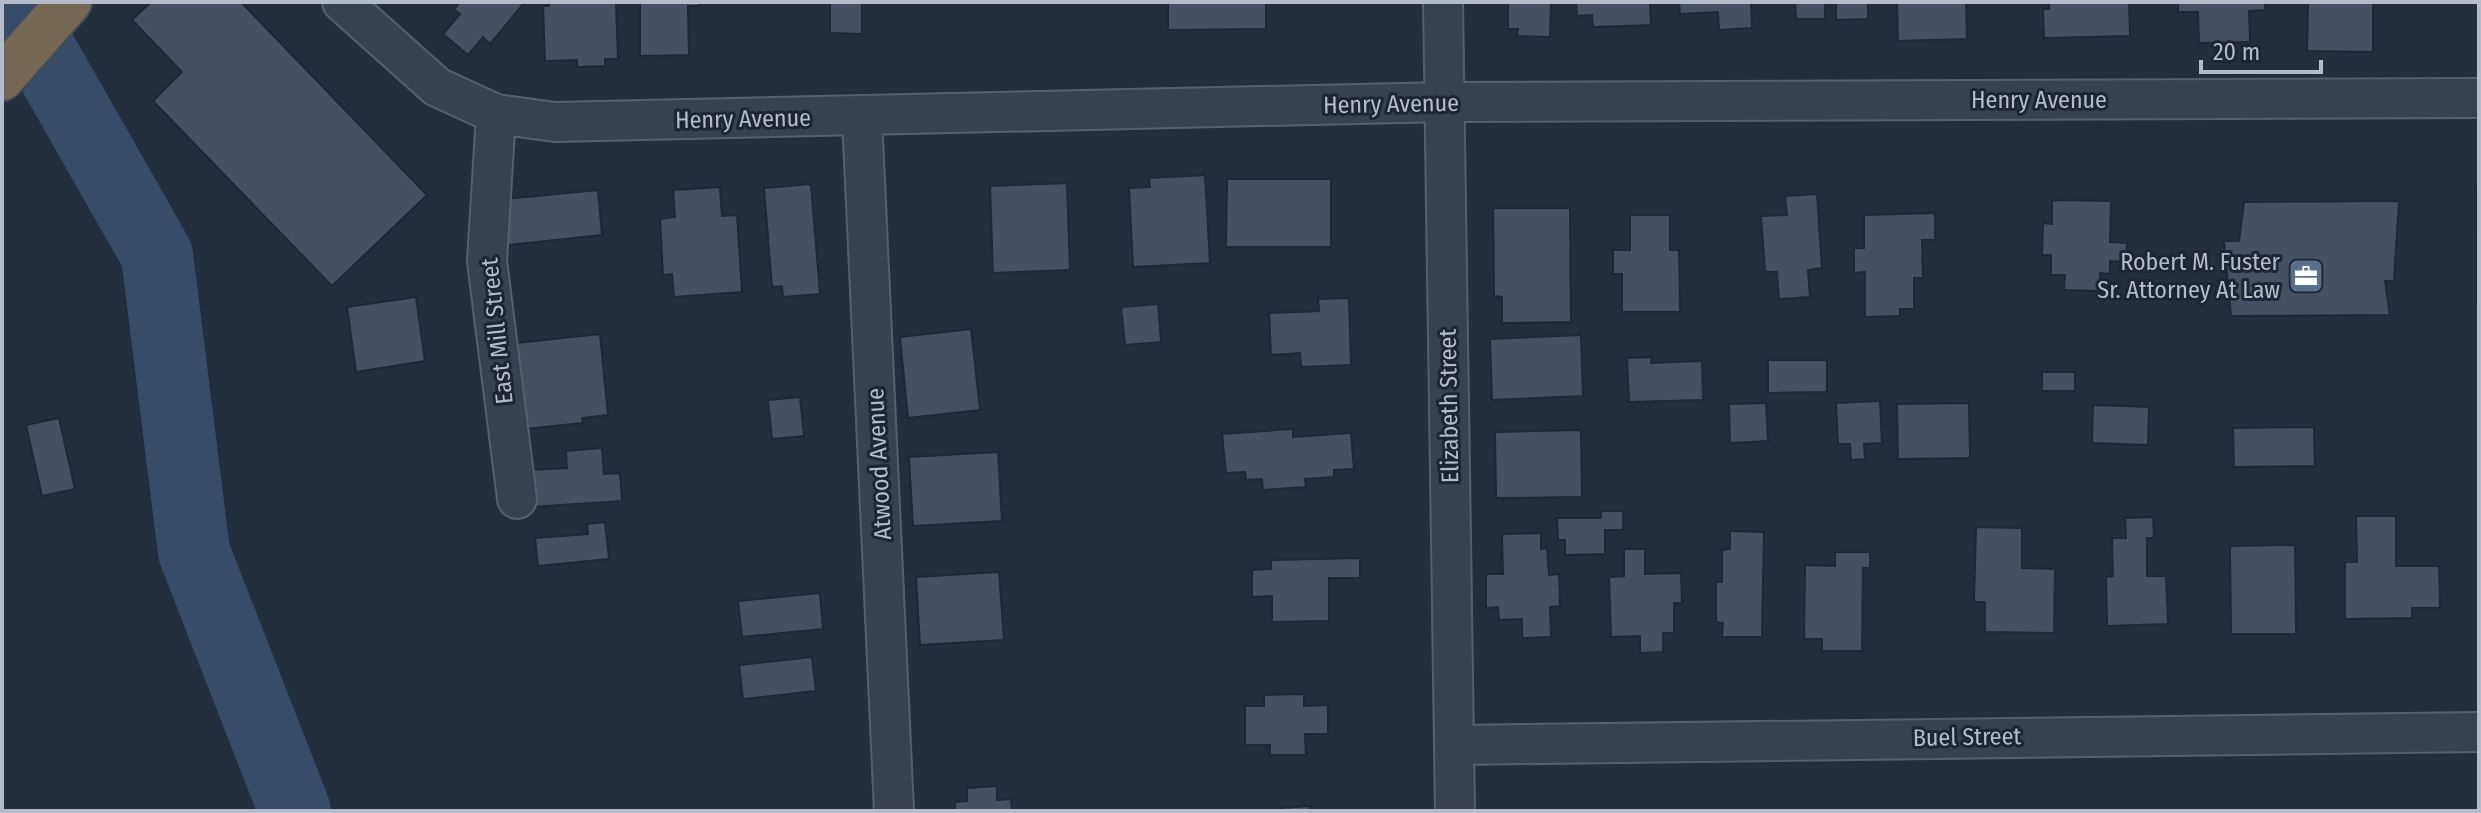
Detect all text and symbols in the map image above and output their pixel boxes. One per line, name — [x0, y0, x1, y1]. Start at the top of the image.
scale bar — [2201, 24, 2321, 74]
text: 20 m — [2213, 38, 2260, 66]
street label: Henry Avenue — [1971, 86, 2107, 114]
street label: Henry Avenue — [1323, 89, 1459, 119]
street label: Henry Avenue — [675, 104, 811, 134]
place label: Robert M. Fuster Sr. Attorney At Law — [2097, 248, 2281, 304]
street label: East Mill Street — [475, 256, 519, 405]
office icon: Robert M. Fuster Sr. Attorney At Law — [2287, 257, 2325, 295]
street label: Elizabeth Street — [1434, 329, 1464, 483]
street label: Atwood Avenue — [861, 387, 897, 541]
street label: Buel Street — [1912, 722, 2022, 752]

